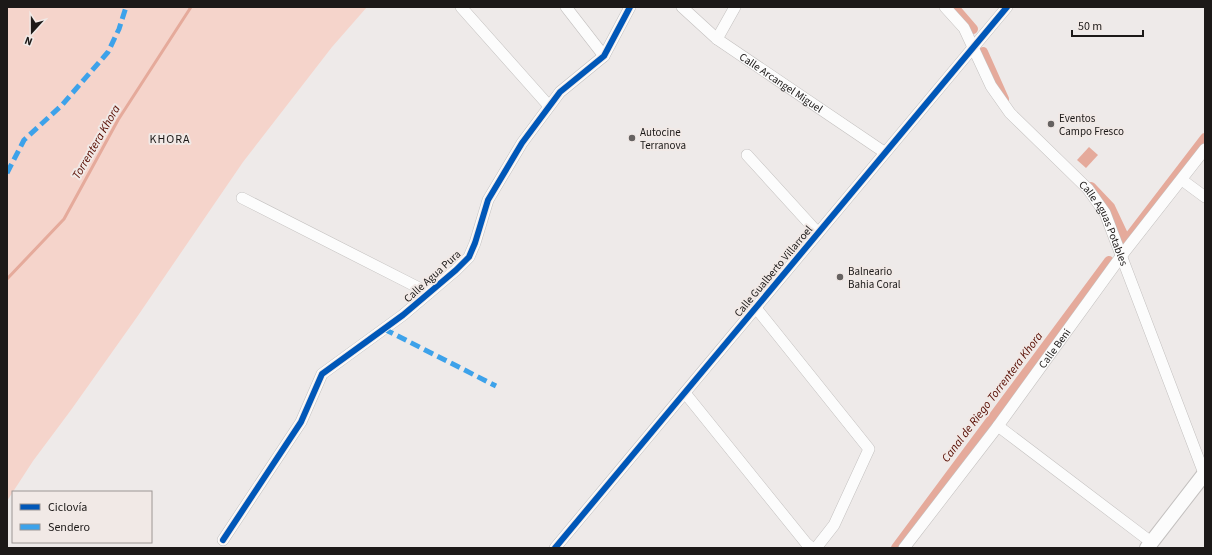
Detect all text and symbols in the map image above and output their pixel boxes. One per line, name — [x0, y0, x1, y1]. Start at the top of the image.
north arrow — [12, 12, 52, 52]
scale bar — [1072, 12, 1143, 38]
text: 50 m — [1078, 18, 1102, 35]
text: N — [22, 33, 35, 49]
street label: Calle Arcangel Miguel — [736, 49, 826, 117]
water label: Torrentera Khora — [68, 101, 125, 183]
place label: Eventos Campo Fresco — [1059, 111, 1124, 139]
marker: Eventos Campo Fresco — [1046, 119, 1056, 129]
place label: Autocine Terranova — [640, 125, 686, 153]
district label: KHORA — [149, 131, 191, 148]
marker: Autocine Terranova — [627, 133, 637, 143]
street label: Calle Aguas Potables — [1076, 177, 1131, 268]
street label: Calle Gualberto Villarroel — [731, 222, 816, 320]
street label: Calle Agua Pura — [401, 247, 464, 306]
place label: Balneario Bahia Coral — [848, 264, 901, 292]
marker: Balneario Bahia Coral — [835, 272, 845, 282]
street label: Calle Beni — [1035, 326, 1074, 372]
water label: Canal de Riego Torrentera Khora — [938, 328, 1047, 466]
legend — [12, 491, 152, 543]
text: Ciclovía — [48, 499, 87, 516]
text: Sendero — [48, 519, 90, 536]

